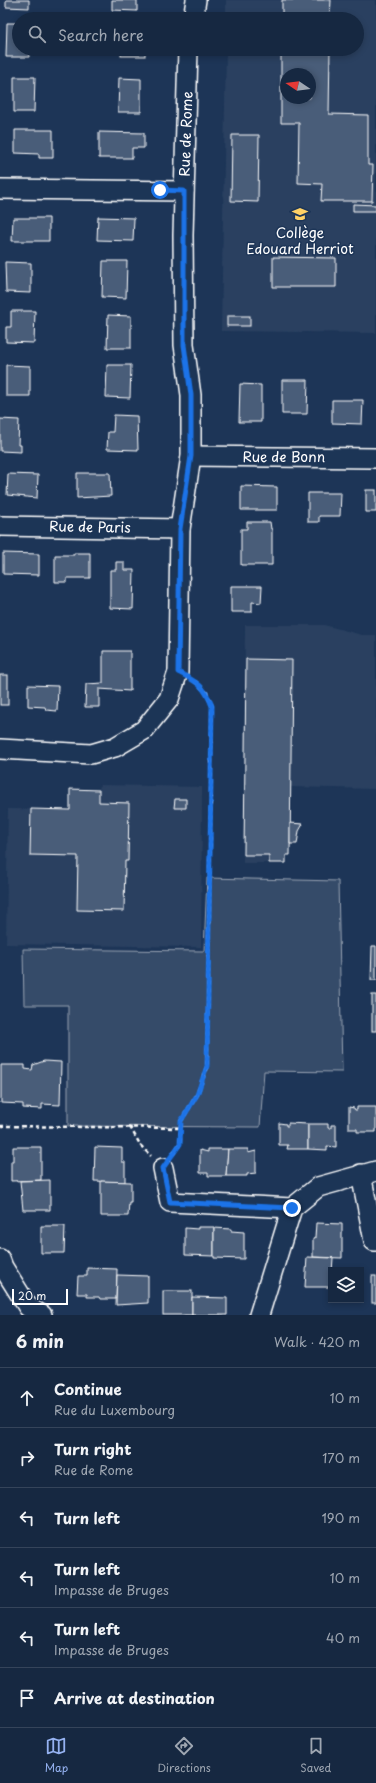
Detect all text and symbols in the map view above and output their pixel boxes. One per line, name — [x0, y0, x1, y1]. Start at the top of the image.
search box — [12, 12, 364, 56]
icon: search — [26, 23, 48, 45]
text: Search here — [58, 23, 144, 46]
north arrow — [280, 68, 316, 104]
street label: Rue de Rome — [174, 91, 197, 177]
route start — [151, 181, 169, 199]
school or university icon: Collège Edouard Herriot — [291, 205, 309, 223]
place label: Collège Edouard Herriot — [246, 222, 354, 259]
street label: Rue de Bonn — [242, 446, 326, 467]
street label: Rue de Paris — [49, 515, 131, 538]
route end — [283, 1199, 301, 1217]
map controls — [328, 1267, 364, 1303]
button: layers — [328, 1267, 364, 1303]
scale bar — [12, 1287, 68, 1306]
text: 20 m — [18, 1287, 46, 1304]
text: 6 min — [16, 1328, 64, 1354]
text: Walk · 420 m — [274, 1332, 360, 1351]
text: Continue — [54, 1377, 122, 1400]
icon: ahead — [16, 1387, 38, 1409]
text: 10 m — [330, 1388, 360, 1407]
text: Rue du Luxembourg — [54, 1400, 175, 1419]
text: Turn right — [54, 1437, 131, 1460]
icon: right — [16, 1447, 38, 1469]
text: 170 m — [322, 1448, 360, 1467]
text: Rue de Rome — [54, 1460, 133, 1479]
text: Turn left — [54, 1506, 120, 1529]
icon: left — [16, 1507, 38, 1529]
text: 190 m — [321, 1508, 360, 1527]
text: Turn left — [54, 1557, 120, 1580]
icon: left — [16, 1567, 38, 1589]
text: 10 m — [330, 1568, 360, 1587]
text: Impasse de Bruges — [54, 1580, 169, 1599]
text: Turn left — [54, 1617, 120, 1640]
icon: left — [16, 1627, 38, 1649]
text: 40 m — [326, 1628, 360, 1647]
text: Impasse de Bruges — [54, 1640, 169, 1659]
text: Arrive at destination — [54, 1686, 215, 1709]
icon: arrive — [16, 1687, 38, 1709]
tab: Map — [45, 1735, 68, 1776]
tab: Directions — [157, 1735, 211, 1776]
tab: Saved — [300, 1735, 331, 1776]

